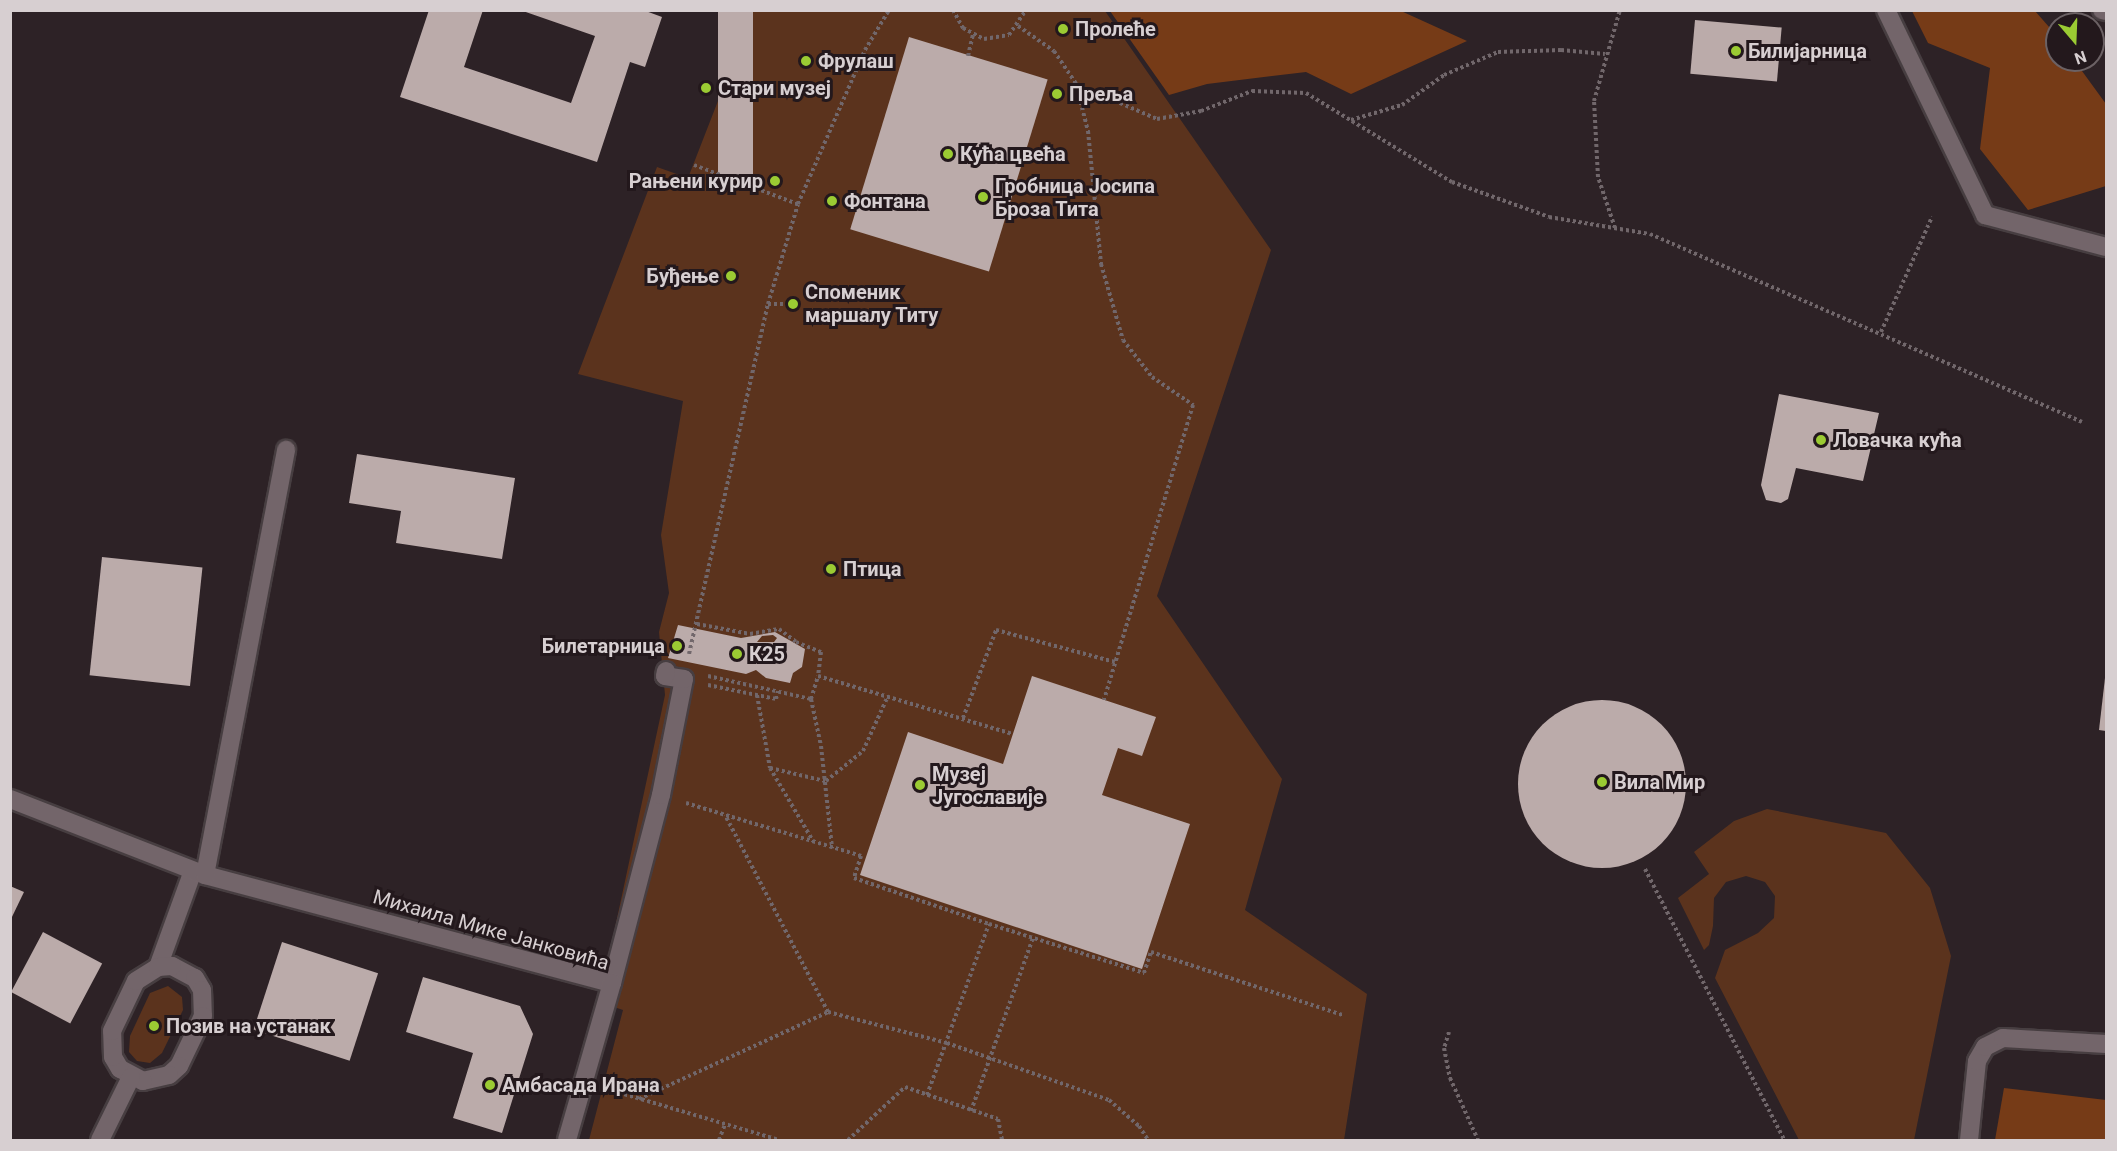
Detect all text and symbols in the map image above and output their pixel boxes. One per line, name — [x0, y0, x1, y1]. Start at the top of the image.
north arrow — [2045, 12, 2105, 72]
place label: Пролеће — [1075, 17, 1156, 41]
marker: Пролеће — [1056, 22, 1070, 36]
place label: Билијарница — [1748, 39, 1867, 63]
marker: Билијарница — [1729, 44, 1743, 58]
text: N — [2072, 47, 2089, 68]
place label: Фрулаш — [818, 49, 894, 73]
marker: Фрулаш — [799, 54, 813, 68]
place label: Стари музеј — [718, 76, 831, 100]
marker: Стари музеј — [699, 81, 713, 95]
place label: Преља — [1069, 82, 1133, 106]
marker: Преља — [1050, 87, 1064, 101]
place label: Кућа цвећа — [960, 142, 1066, 166]
marker: Кућа цвећа — [941, 147, 955, 161]
place label: Рањени курир — [629, 169, 763, 193]
marker: Рањени курир — [768, 174, 782, 188]
place label: Гробница Јосипа Броза Тита — [995, 174, 1155, 221]
place label: Фонтана — [844, 189, 926, 213]
marker: Гробница Јосипа Броза Тита — [976, 190, 990, 204]
marker: Фонтана — [825, 194, 839, 208]
place label: Буђење — [646, 264, 719, 288]
marker: Буђење — [724, 269, 738, 283]
place label: Споменик маршалу Титу — [805, 280, 939, 327]
marker: Споменик маршалу Титу — [786, 297, 800, 311]
place label: Ловачка кућа — [1833, 428, 1962, 452]
marker: Ловачка кућа — [1814, 433, 1828, 447]
place label: Птица — [843, 557, 902, 581]
marker: Птица — [824, 562, 838, 576]
place label: Билетарница — [542, 634, 665, 658]
marker: Билетарница — [670, 639, 684, 653]
place label: К25 — [749, 642, 785, 666]
marker: К25 — [730, 647, 744, 661]
place label: Музеј Југославије — [932, 762, 1044, 809]
place label: Вила Мир — [1614, 770, 1705, 794]
marker: Вила Мир — [1595, 775, 1609, 789]
marker: Музеј Југославије — [913, 778, 927, 792]
street label: Михаила Мике Јанковића — [370, 885, 612, 975]
place label: Позив на устанак — [166, 1014, 331, 1038]
marker: Позив на устанак — [147, 1019, 161, 1033]
place label: Амбасада Ирана — [502, 1073, 660, 1097]
marker: Амбасада Ирана — [483, 1078, 497, 1092]

